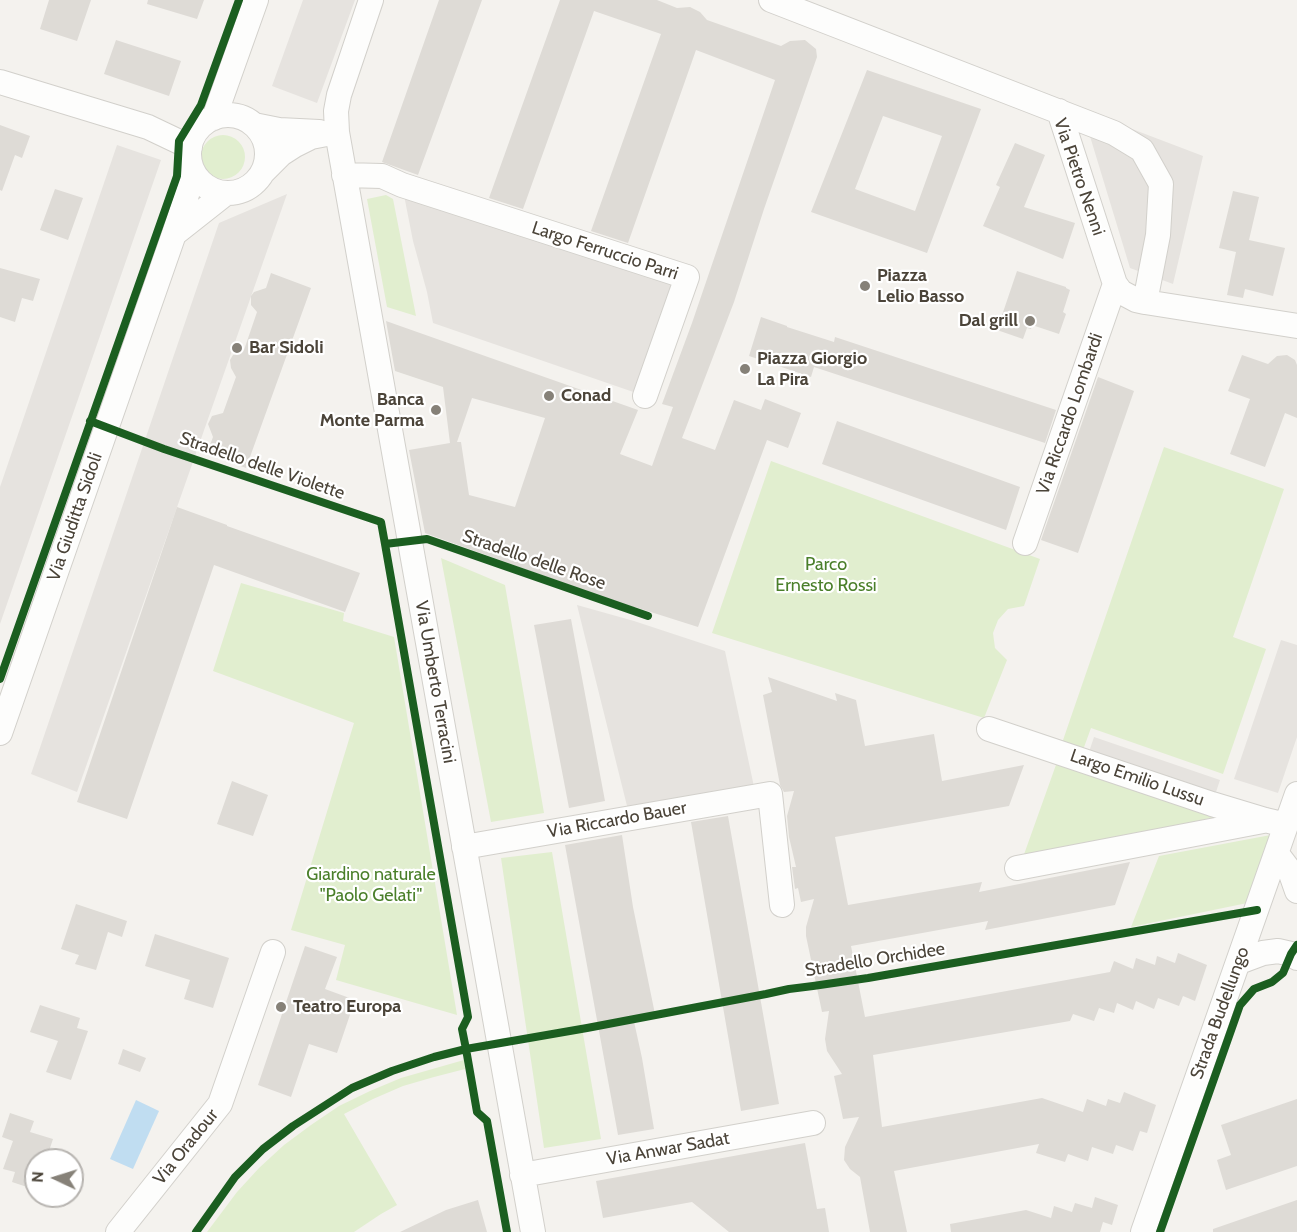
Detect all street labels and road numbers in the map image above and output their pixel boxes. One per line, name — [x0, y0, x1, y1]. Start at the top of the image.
street label: Via Pietro Nenni — [1049, 116, 1109, 238]
street label: Largo Ferruccio Parri — [529, 217, 681, 285]
street label: Via Riccardo Lombardi — [1032, 330, 1108, 498]
street label: Stradello delle Violette — [177, 428, 347, 504]
street label: Via Giuditta Sidoli — [43, 450, 107, 584]
street label: Stradello delle Rose — [460, 525, 608, 595]
street label: Via Umberto Terracini — [410, 599, 460, 765]
street label: Largo Emilio Lussu — [1067, 745, 1207, 811]
street label: Via Riccardo Bauer — [546, 797, 688, 843]
street label: Stradello Orchidee — [803, 938, 947, 982]
street label: Strada Budellungo — [1186, 944, 1254, 1082]
street label: Via Oradour — [149, 1105, 223, 1189]
street label: Via Anwar Sadat — [605, 1128, 731, 1170]

